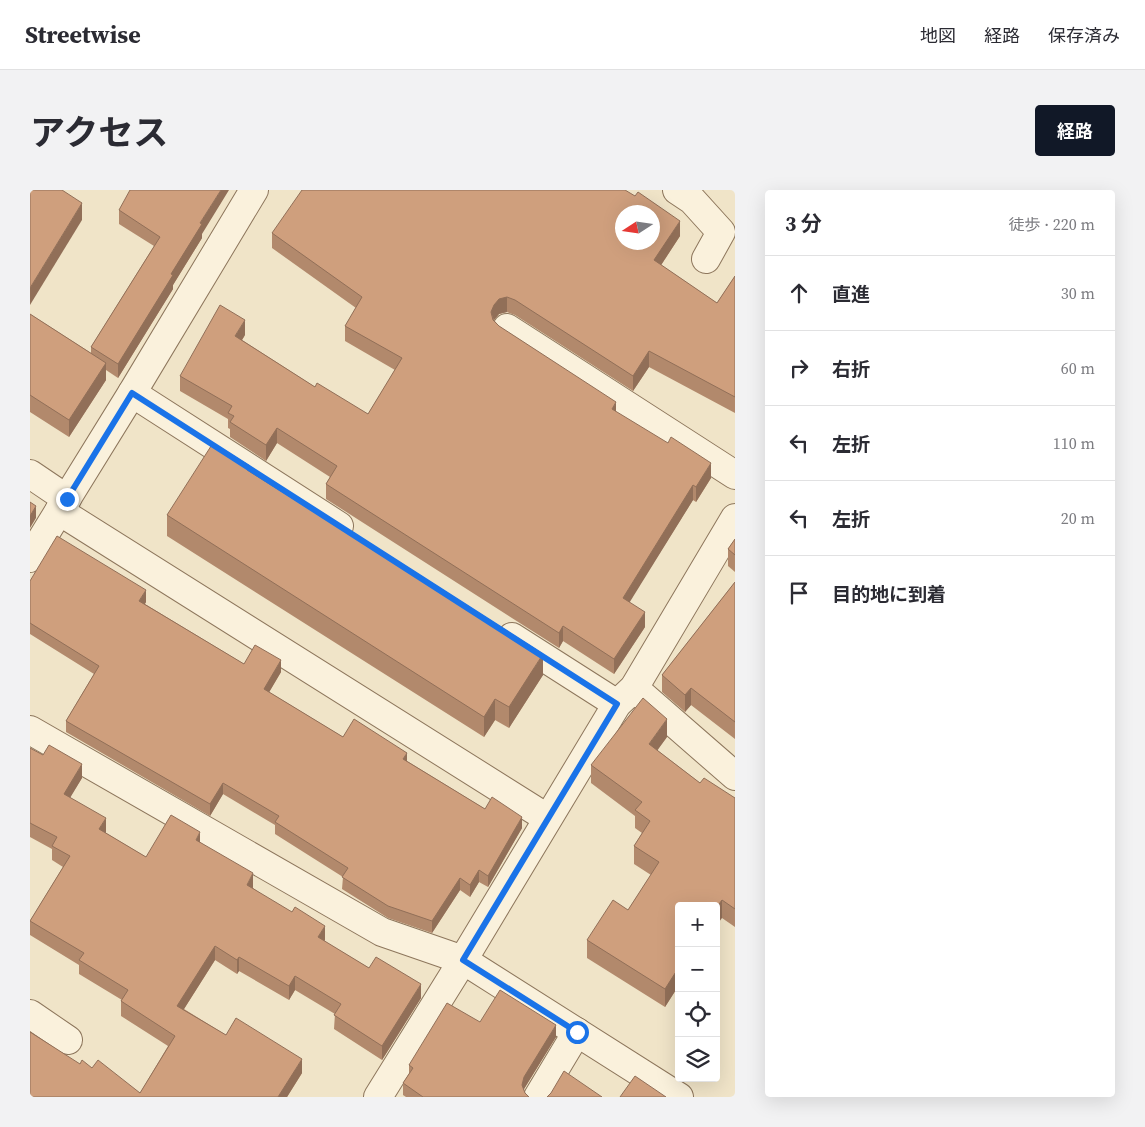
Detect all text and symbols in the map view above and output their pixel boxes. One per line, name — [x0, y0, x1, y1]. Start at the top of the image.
text: Streetwise — [25, 18, 141, 51]
text: 地図 — [920, 23, 956, 48]
text: 経路 — [984, 23, 1020, 48]
text: 保存済み — [1048, 23, 1120, 48]
button: 経路 — [1035, 105, 1115, 156]
text: アクセス — [30, 109, 168, 157]
north arrow — [615, 205, 660, 250]
text: 3 分 — [785, 209, 822, 238]
text: 徒歩 · 220 m — [1009, 213, 1095, 235]
icon: ahead — [785, 279, 813, 307]
text: 直進 — [832, 281, 870, 307]
text: 30 m — [1061, 282, 1095, 304]
icon: right — [785, 354, 813, 382]
text: 右折 — [832, 356, 870, 382]
text: 60 m — [1061, 357, 1095, 379]
icon: left — [785, 429, 813, 457]
text: 左折 — [832, 431, 870, 457]
text: 110 m — [1053, 432, 1095, 454]
route end — [56, 488, 79, 511]
icon: left — [785, 504, 813, 532]
text: 左折 — [832, 506, 870, 532]
text: 20 m — [1061, 507, 1095, 529]
icon: arrive — [785, 579, 813, 607]
text: 目的地に到着 — [832, 581, 946, 607]
map controls — [675, 902, 720, 1082]
button: + — [675, 902, 720, 947]
button: − — [675, 947, 720, 992]
button: locate — [675, 992, 720, 1037]
route start — [566, 1021, 589, 1044]
button: layers — [675, 1037, 720, 1082]

